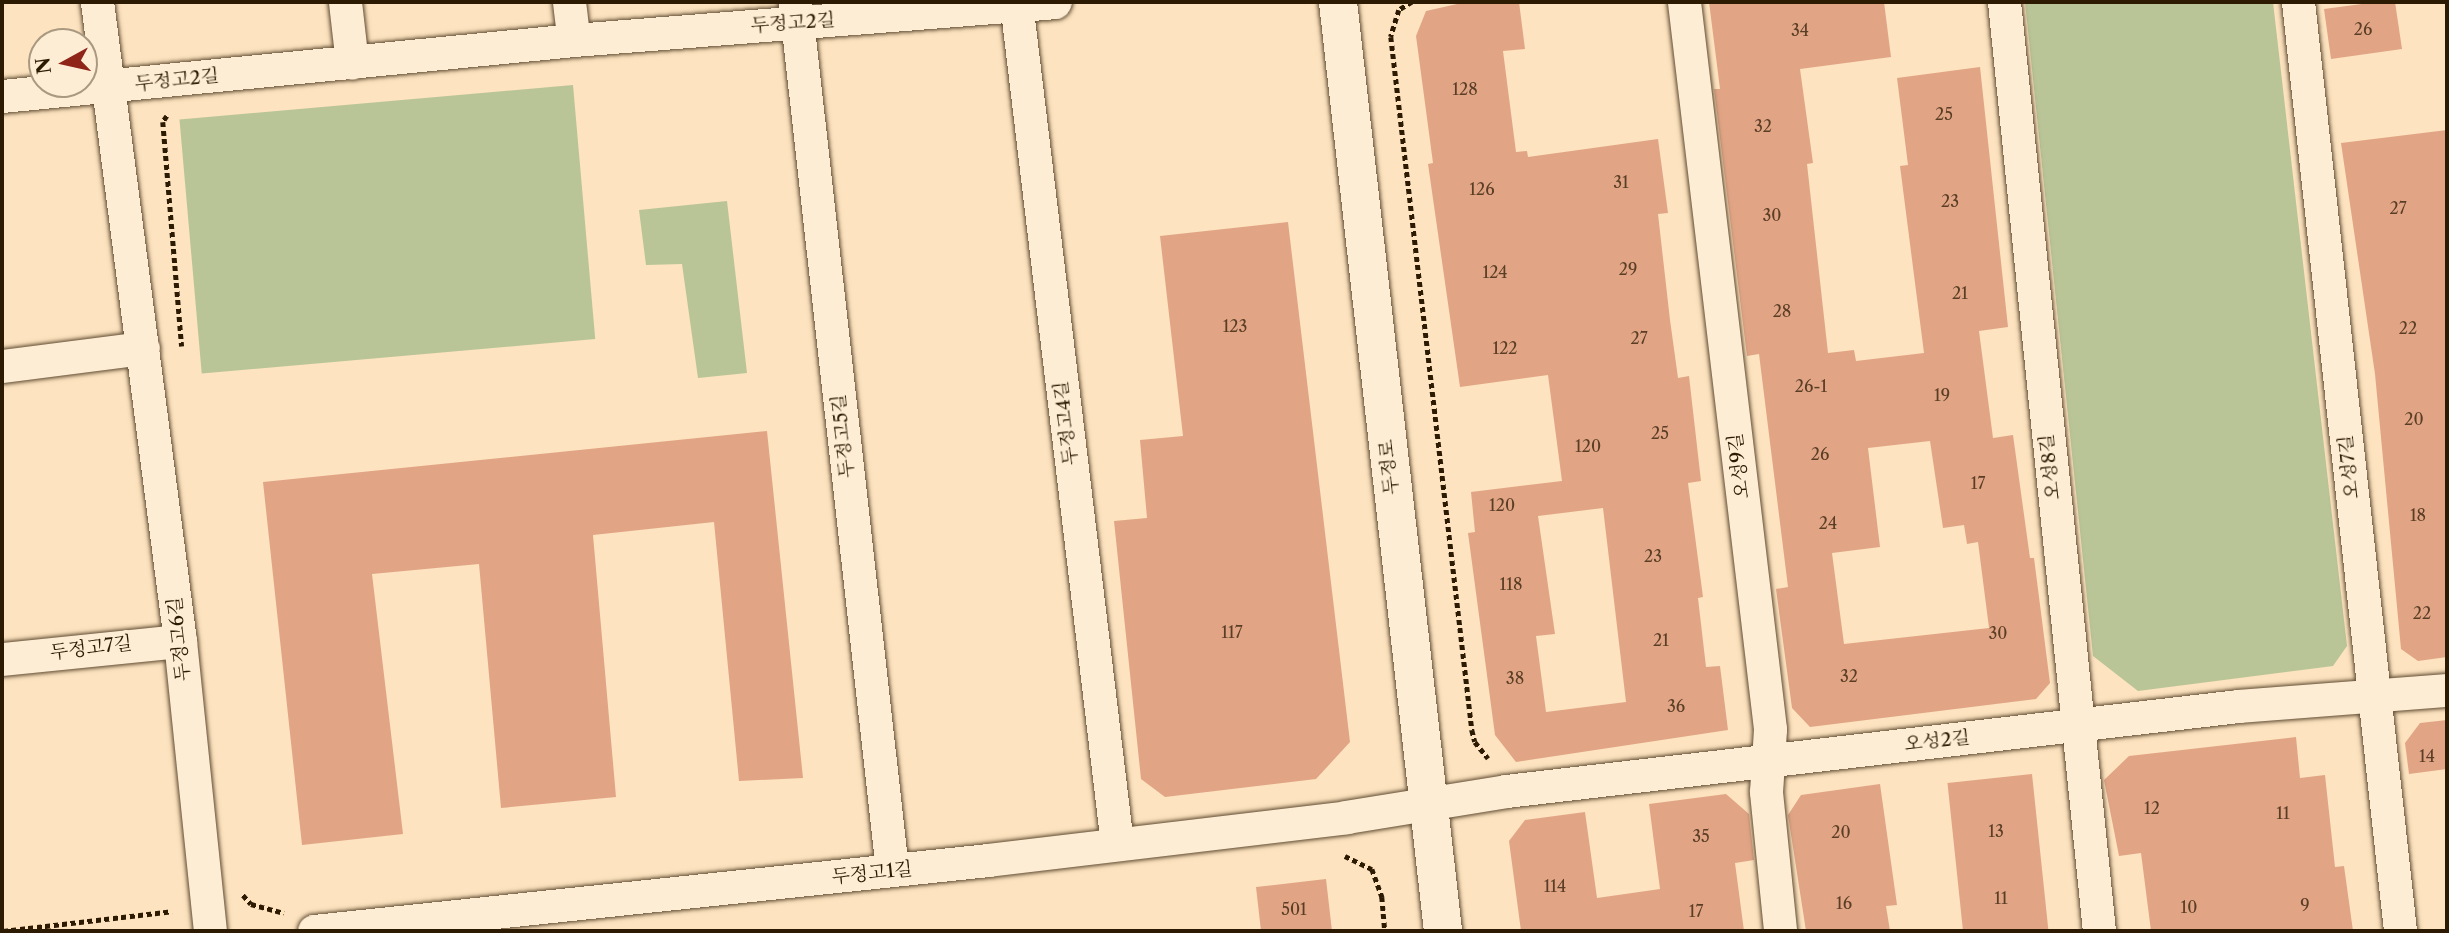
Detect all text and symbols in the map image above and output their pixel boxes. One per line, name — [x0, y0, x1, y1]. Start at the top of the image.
street label: 두정고2길 — [750, 9, 836, 37]
house number: 26 — [2354, 19, 2372, 39]
house number: 34 — [1791, 20, 1809, 40]
north arrow — [28, 28, 98, 98]
text: N — [31, 56, 56, 75]
street label: 두정고2길 — [134, 64, 220, 96]
house number: 128 — [1452, 79, 1478, 99]
house number: 25 — [1935, 104, 1953, 124]
house number: 32 — [1754, 116, 1772, 136]
house number: 31 — [1613, 172, 1629, 192]
house number: 126 — [1469, 179, 1495, 199]
house number: 23 — [1941, 191, 1959, 211]
house number: 27 — [2389, 198, 2407, 218]
house number: 30 — [1763, 205, 1781, 225]
house number: 29 — [1619, 259, 1637, 279]
house number: 124 — [1482, 262, 1508, 282]
house number: 21 — [1952, 283, 1968, 303]
house number: 28 — [1773, 301, 1791, 321]
house number: 123 — [1223, 316, 1247, 336]
house number: 22 — [2399, 318, 2417, 338]
house number: 27 — [1630, 328, 1648, 348]
house number: 122 — [1492, 338, 1518, 358]
house number: 26-1 — [1795, 376, 1827, 396]
street label: 두정고4길 — [1050, 380, 1082, 466]
house number: 19 — [1934, 385, 1950, 405]
street label: 두정고5길 — [827, 393, 859, 479]
house number: 20 — [2404, 409, 2424, 429]
house number: 25 — [1651, 423, 1669, 443]
street label: 오성9길 — [1724, 432, 1754, 500]
street label: 오성8길 — [2035, 433, 2065, 501]
street label: 오성7길 — [2334, 434, 2364, 500]
house number: 120 — [1575, 436, 1601, 456]
street label: 두정로 — [1375, 438, 1403, 496]
house number: 26 — [1811, 444, 1829, 464]
house number: 17 — [1971, 473, 1985, 493]
house number: 120 — [1489, 495, 1515, 515]
house number: 18 — [2410, 505, 2426, 525]
house number: 24 — [1819, 513, 1837, 533]
house number: 23 — [1644, 546, 1662, 566]
house number: 118 — [1500, 574, 1522, 594]
street label: 두정고6길 — [163, 596, 195, 682]
house number: 22 — [2413, 603, 2431, 623]
house number: 117 — [1221, 622, 1243, 642]
house number: 30 — [1989, 623, 2007, 643]
house number: 21 — [1653, 630, 1669, 650]
street label: 두정고7길 — [49, 632, 133, 664]
house number: 32 — [1840, 666, 1858, 686]
house number: 38 — [1506, 668, 1524, 688]
house number: 36 — [1667, 696, 1685, 716]
street label: 오성2길 — [1903, 726, 1971, 756]
house number: 14 — [2419, 746, 2435, 766]
house number: 12 — [2144, 798, 2160, 818]
house number: 11 — [2276, 803, 2290, 823]
house number: 13 — [1988, 821, 2004, 841]
house number: 20 — [1831, 822, 1851, 842]
house number: 35 — [1692, 826, 1710, 846]
street label: 두정고1길 — [830, 857, 914, 889]
house number: 114 — [1544, 876, 1566, 896]
house number: 11 — [1994, 888, 2008, 908]
house number: 16 — [1836, 893, 1852, 913]
house number: 9 — [2300, 895, 2310, 915]
house number: 10 — [2181, 897, 2197, 917]
house number: 501 — [1281, 899, 1307, 919]
house number: 17 — [1689, 901, 1703, 921]

